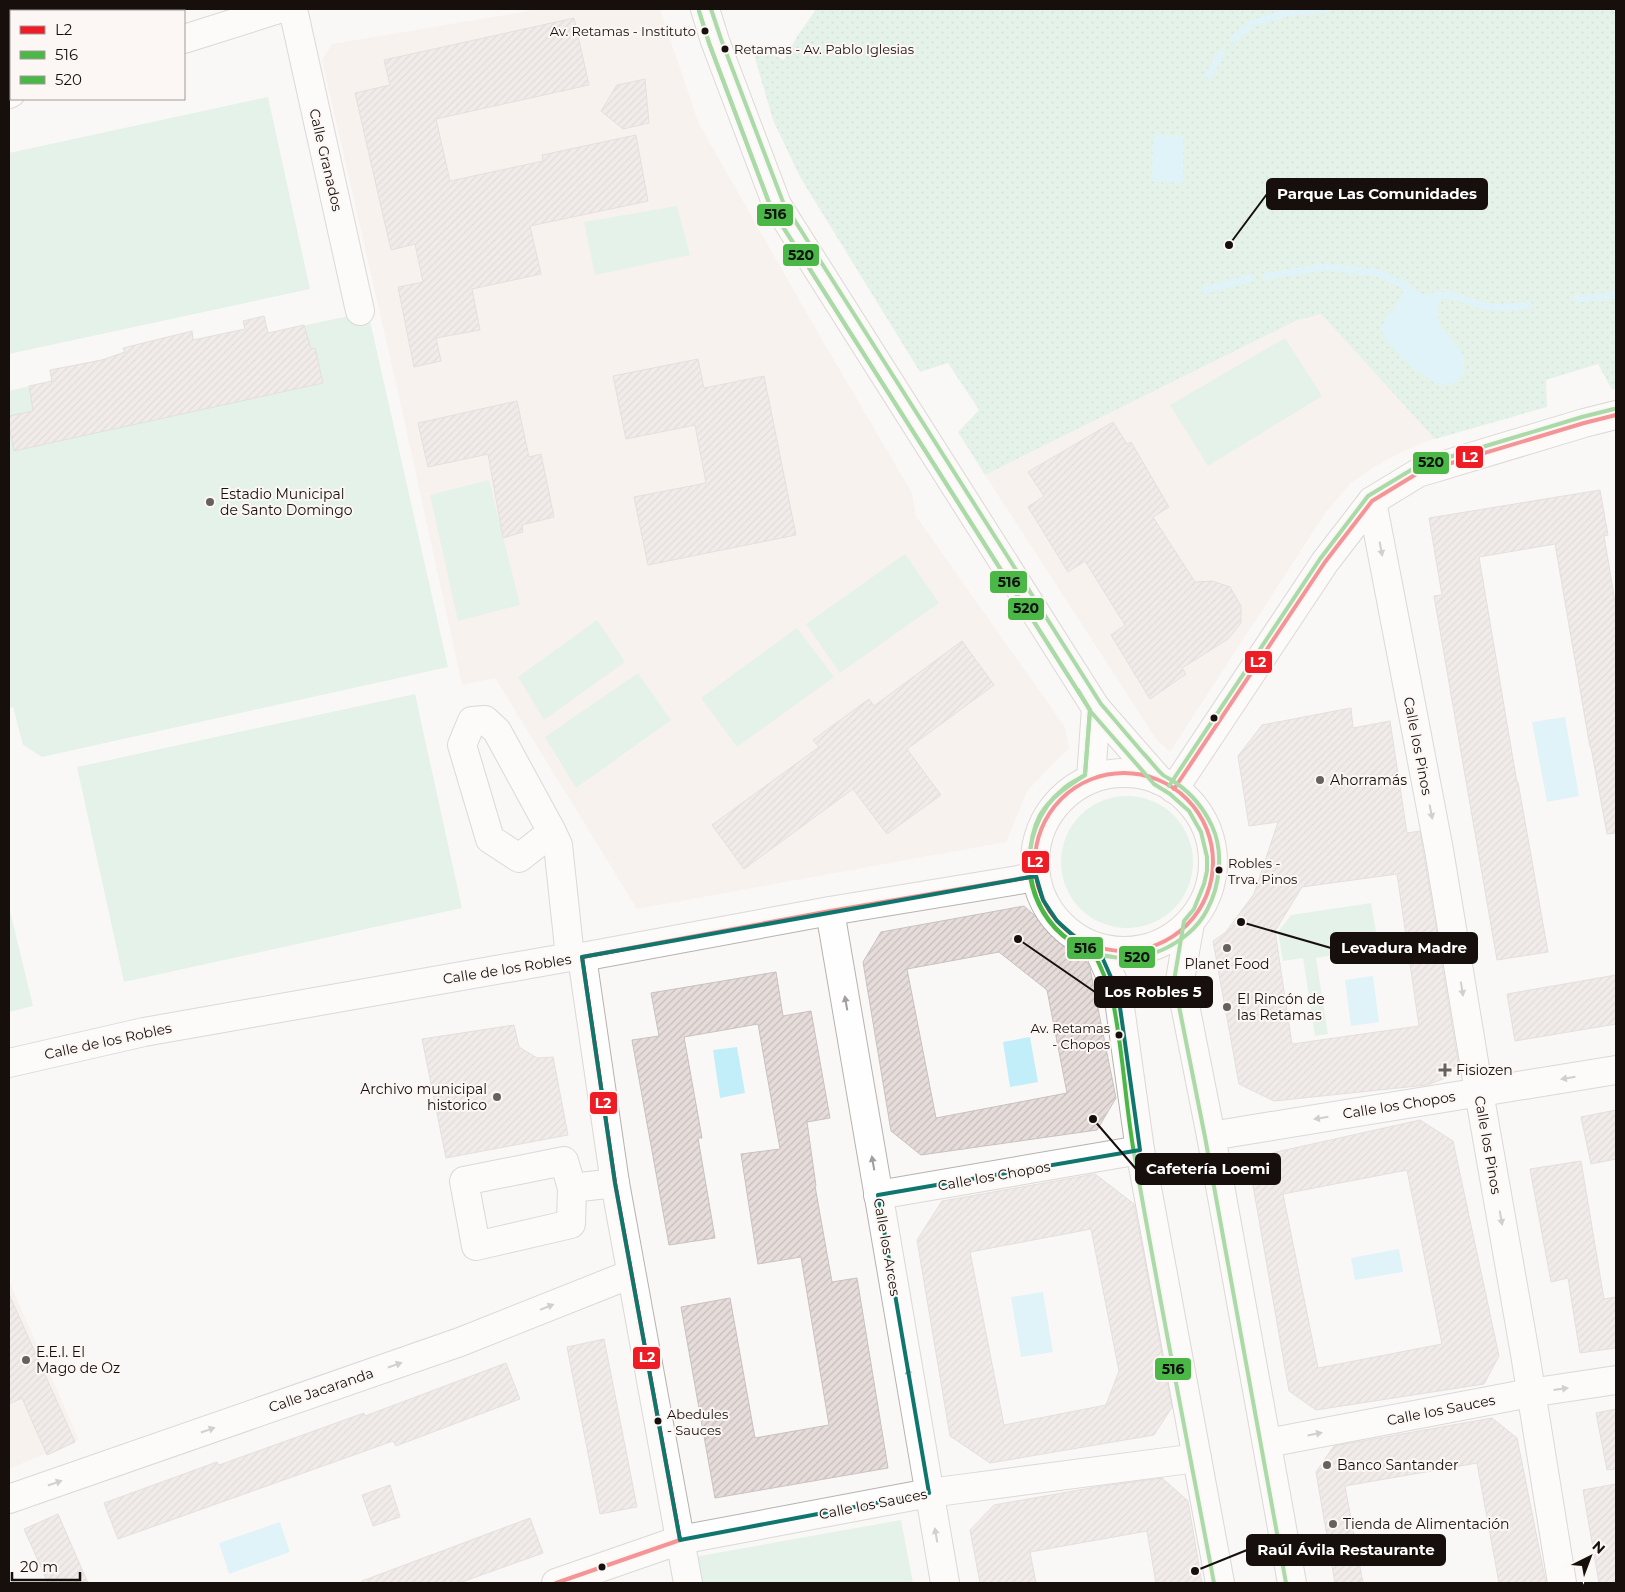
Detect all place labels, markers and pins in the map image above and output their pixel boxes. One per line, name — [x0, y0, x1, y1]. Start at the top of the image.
place label: Av. Retamas - Instituto — [550, 23, 696, 39]
marker: Av. Retamas - Instituto — [700, 26, 710, 36]
place label: Retamas - Av. Pablo Iglesias — [734, 41, 914, 57]
marker: Retamas - Av. Pablo Iglesias — [720, 44, 730, 54]
callout: Parque Las Comunidades — [1267, 179, 1487, 209]
place label: Estadio Municipal de Santo Domingo — [220, 485, 353, 519]
marker: Estadio Municipal de Santo Domingo — [204, 496, 216, 508]
unlabelled marker — [1209, 713, 1219, 723]
place label: Ahorramás — [1330, 771, 1407, 789]
marker: Ahorramás — [1314, 774, 1326, 786]
place label: Robles - Trva. Pinos — [1228, 855, 1297, 887]
marker: Robles - Trva. Pinos — [1214, 865, 1224, 875]
callout: Levadura Madre — [1331, 933, 1477, 963]
marker: Planet Food — [1221, 942, 1233, 954]
place label: Planet Food — [1184, 955, 1270, 973]
callout: Los Robles 5 — [1095, 977, 1212, 1007]
place label: El Rincón de las Retamas — [1237, 990, 1325, 1024]
marker: El Rincón de las Retamas — [1221, 1001, 1233, 1013]
place label: Av. Retamas - Chopos — [1031, 1020, 1110, 1052]
marker: Av. Retamas - Chopos — [1114, 1030, 1124, 1040]
place label: Fisiozen — [1456, 1061, 1513, 1079]
marker: Fisiozen — [1438, 1063, 1452, 1077]
place label: Archivo municipal historico — [360, 1080, 487, 1114]
marker: Archivo municipal historico — [491, 1091, 503, 1103]
callout: Cafetería Loemi — [1136, 1154, 1280, 1184]
place label: E.E.I. El Mago de Oz — [36, 1343, 120, 1377]
marker: E.E.I. El Mago de Oz — [20, 1354, 32, 1366]
place label: Abedules - Sauces — [667, 1406, 728, 1438]
marker: Abedules - Sauces — [653, 1416, 663, 1426]
place label: Banco Santander — [1337, 1456, 1459, 1474]
marker: Banco Santander — [1321, 1459, 1333, 1471]
place label: Tienda de Alimentación — [1343, 1515, 1510, 1533]
marker: Tienda de Alimentación — [1327, 1518, 1339, 1530]
callout: Raúl Ávila Restaurante — [1247, 1535, 1445, 1565]
unlabelled marker — [597, 1562, 607, 1572]

